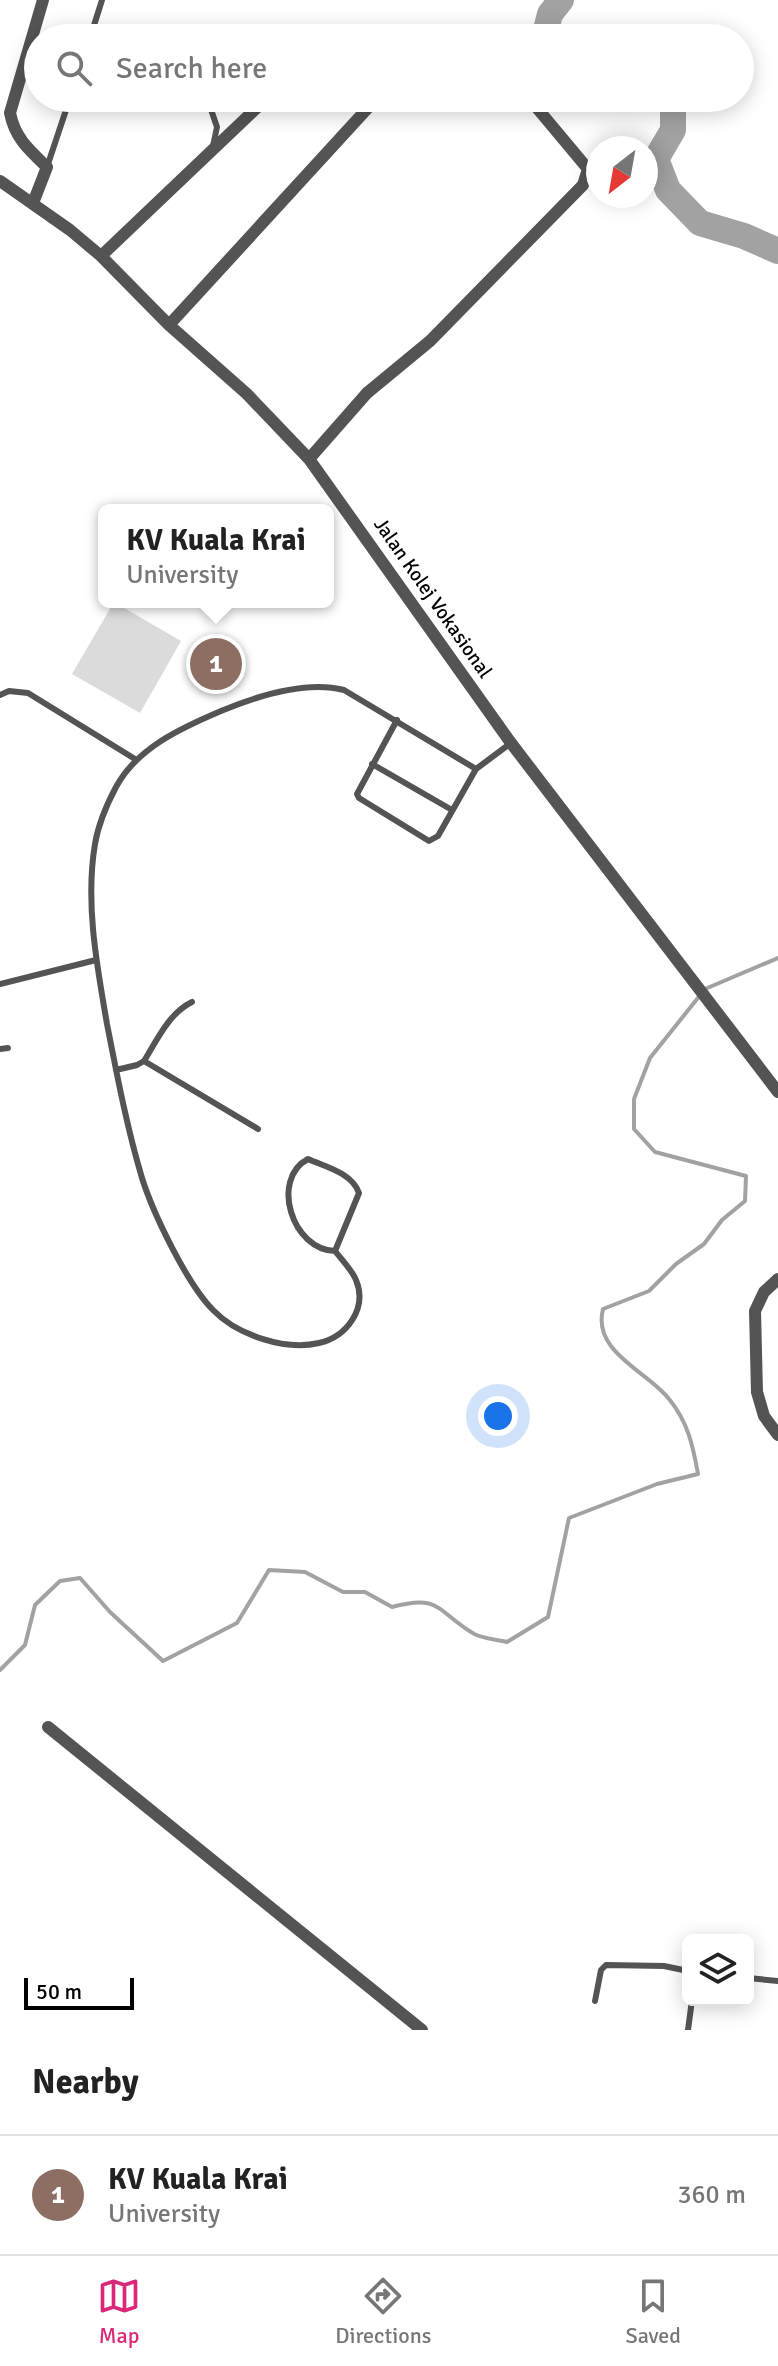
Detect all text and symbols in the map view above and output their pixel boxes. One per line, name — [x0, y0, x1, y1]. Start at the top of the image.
search box — [24, 24, 754, 112]
icon: search — [52, 46, 96, 90]
text: Search here — [116, 50, 267, 87]
north arrow — [586, 136, 658, 208]
popup — [98, 504, 334, 608]
street label: Jalan Kolej Vokasional — [368, 513, 498, 683]
text: KV Kuala Krai — [126, 522, 306, 559]
text: University — [126, 559, 238, 591]
pin: 1 — [190, 634, 242, 694]
your location — [478, 1396, 518, 1436]
map controls — [682, 1934, 754, 2006]
button: layers — [682, 1934, 754, 2006]
scale bar — [24, 1974, 134, 2010]
text: 50 m — [36, 1978, 82, 2005]
text: Nearby — [32, 2061, 139, 2103]
text: KV Kuala Krai — [108, 2161, 288, 2198]
text: 1 — [51, 2179, 65, 2211]
text: 360 m — [677, 2179, 746, 2211]
text: University — [108, 2198, 220, 2230]
tab: Map — [97, 2274, 141, 2349]
tab: Directions — [335, 2274, 431, 2349]
tab: Saved — [626, 2274, 681, 2349]

